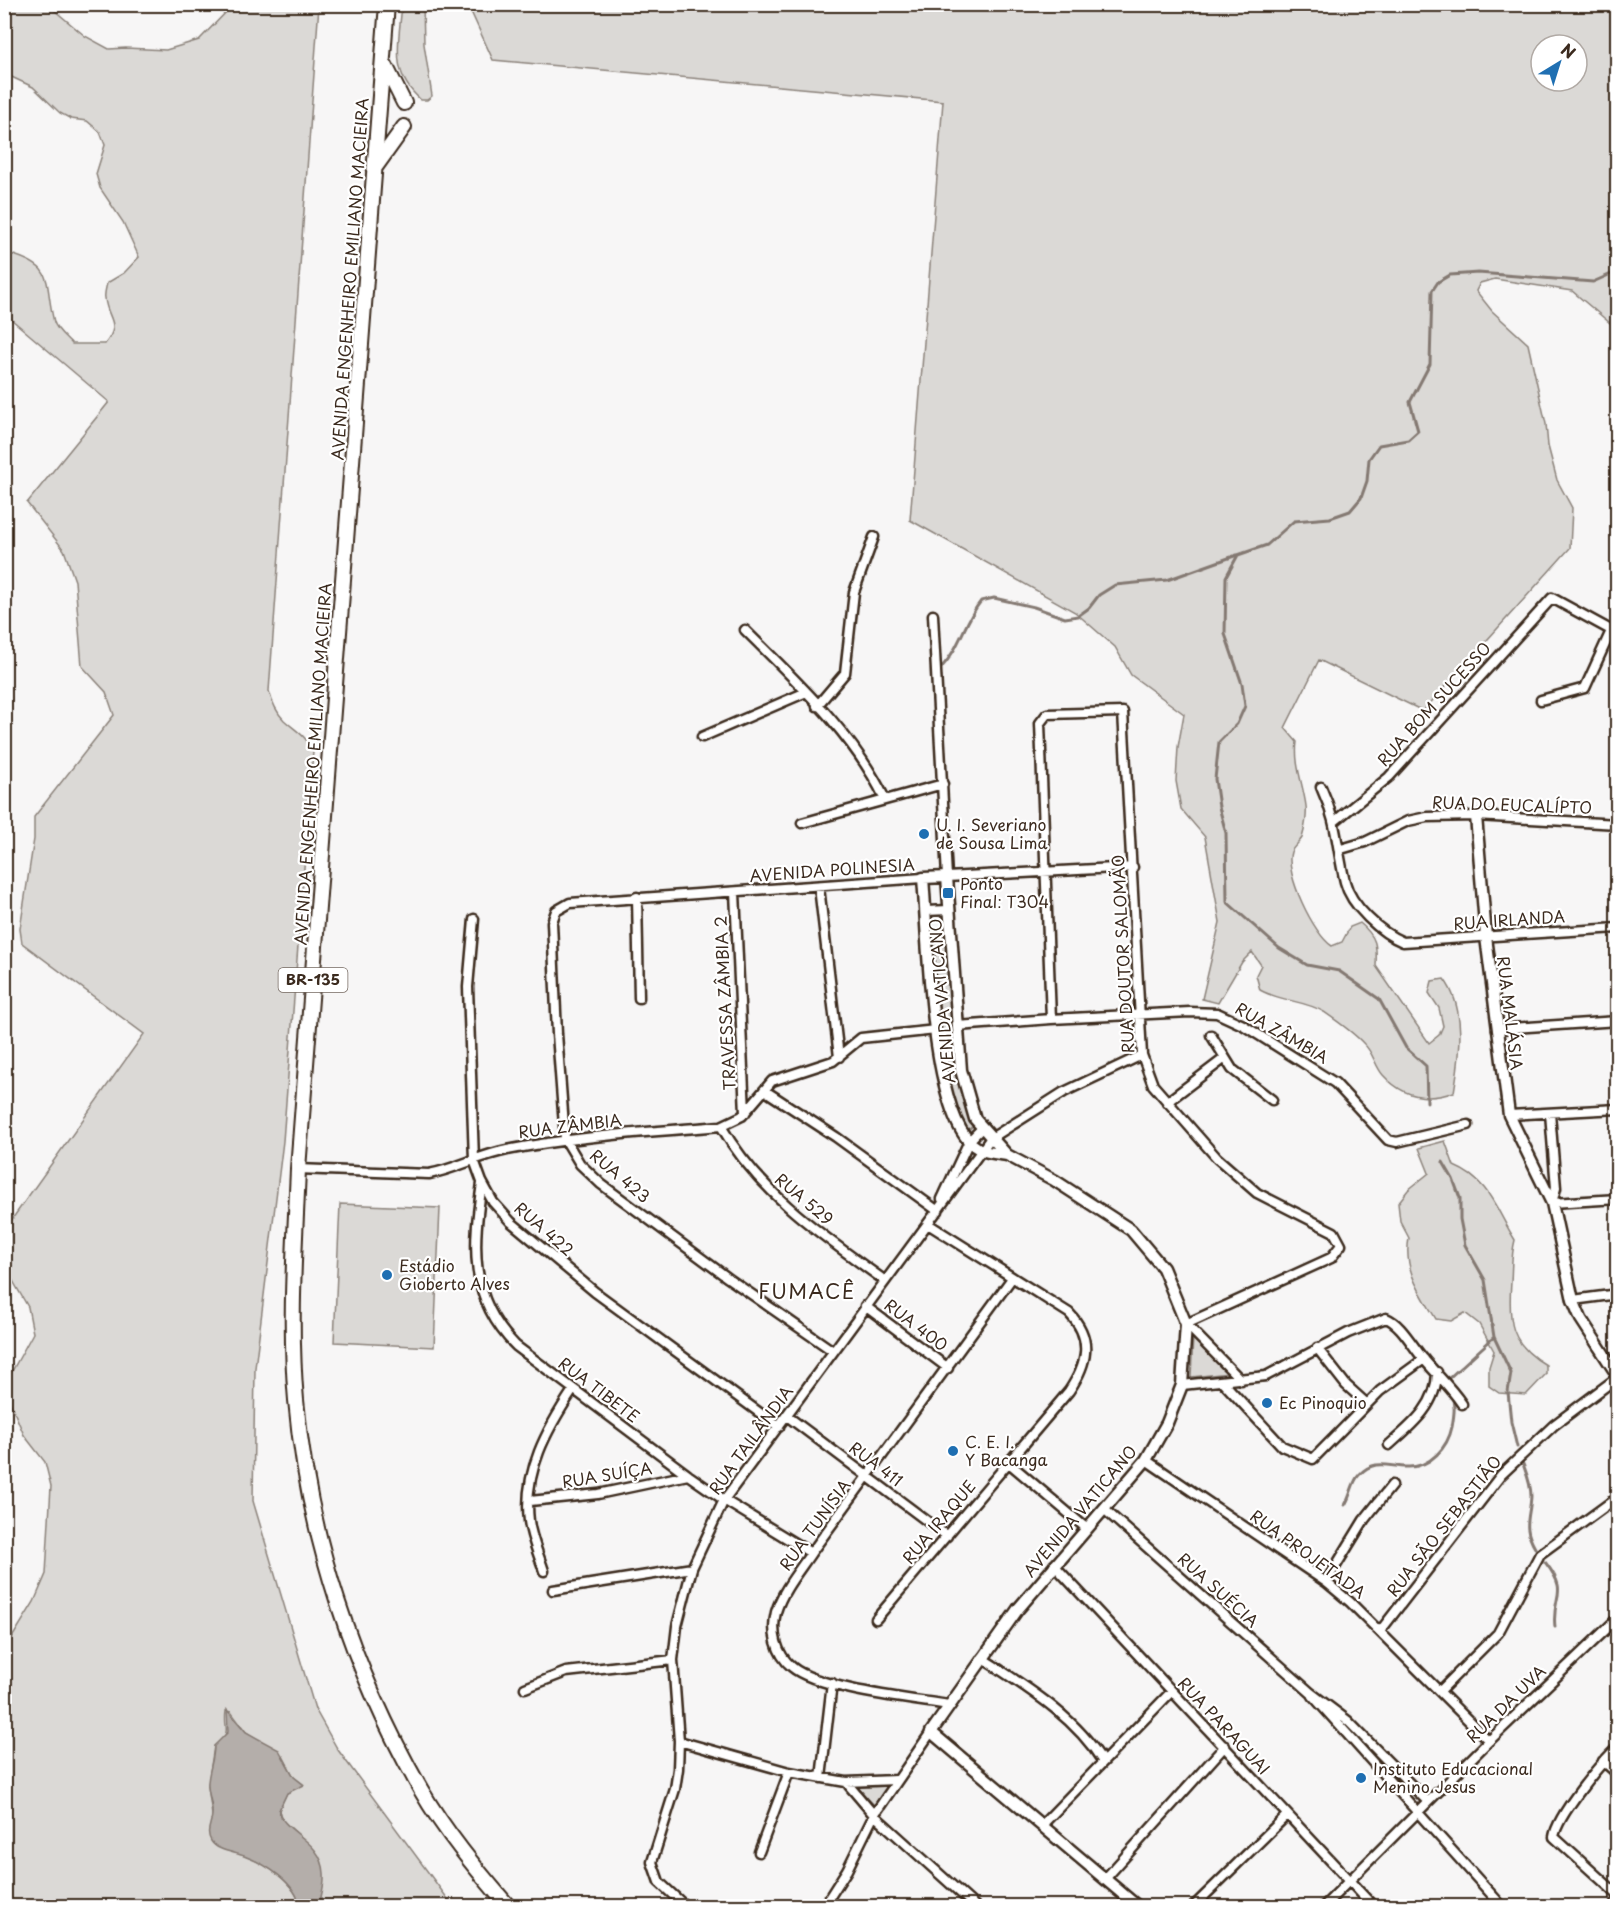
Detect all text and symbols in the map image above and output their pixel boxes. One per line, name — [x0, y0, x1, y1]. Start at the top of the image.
north arrow — [1529, 33, 1589, 93]
text: N — [1556, 37, 1581, 64]
street label: AVENIDA ENGENHEIRO EMILIANO MACIEIRA — [324, 97, 374, 461]
street label: AVENIDA ENGENHEIRO EMILIANO MACIEIRA — [287, 582, 337, 946]
street label: RUA BOM SUCESSO — [1371, 636, 1496, 771]
street label: RUA DO EUCALÍPTO — [1432, 789, 1593, 819]
place label: U. I. Severiano de Sousa Lima — [936, 812, 1048, 854]
marker: U. I. Severiano de Sousa Lima — [917, 827, 931, 841]
street label: AVENIDA POLINESIA — [749, 851, 915, 887]
street label: RUA DOUTOR SALOMÃO — [1105, 854, 1139, 1054]
place label: Ponto Final: T304 — [960, 871, 1049, 913]
marker: Ponto Final: T304 — [941, 886, 955, 900]
street label: RUA IRLANDA — [1452, 903, 1566, 935]
street label: TRAVESSA ZÂMBIA 2 — [707, 915, 741, 1091]
street label: AVENIDA VATICANO — [922, 918, 960, 1085]
street label: RUA MALÁSIA — [1492, 955, 1530, 1071]
road number: BR-135 — [278, 968, 348, 992]
street label: RUA ZÂMBIA — [1231, 996, 1334, 1069]
street label: RUA ZÂMBIA — [517, 1107, 623, 1143]
street label: RUA 423 — [585, 1143, 656, 1208]
street label: RUA 529 — [770, 1167, 839, 1230]
street label: RUA 422 — [510, 1196, 580, 1261]
place label: Estádio Gioberto Alves — [399, 1253, 510, 1295]
marker: Estádio Gioberto Alves — [380, 1268, 394, 1282]
district label: FUMACÊ — [758, 1276, 856, 1306]
street label: RUA 400 — [880, 1292, 953, 1356]
street label: RUA TIBETE — [554, 1351, 645, 1428]
street label: RUA TAILÂNDIA — [702, 1380, 798, 1499]
place label: Ec Pinoquio — [1279, 1390, 1367, 1414]
marker: Ec Pinoquio — [1260, 1396, 1274, 1410]
place label: C. E. I. Y Bacanga — [965, 1429, 1047, 1471]
street label: RUA 411 — [845, 1435, 908, 1491]
street label: AVENIDA VATICANO — [1017, 1439, 1142, 1581]
marker: C. E. I. Y Bacanga — [946, 1444, 960, 1458]
street label: RUA SÃO SEBASTIÃO — [1380, 1450, 1506, 1601]
street label: RUA SUÍÇA — [560, 1455, 654, 1493]
street label: RUA TUNÍSIA — [773, 1474, 856, 1575]
street label: RUA IRAQUE — [896, 1474, 980, 1568]
street label: RUA PROJETADA — [1246, 1503, 1371, 1603]
street label: RUA SUÉCIA — [1173, 1546, 1265, 1632]
street label: RUA DA UVA — [1460, 1659, 1551, 1748]
street label: RUA PARAGUAI — [1173, 1671, 1276, 1779]
place label: Instituto Educacional Menino Jesus — [1373, 1756, 1533, 1798]
marker: Instituto Educacional Menino Jesus — [1354, 1771, 1368, 1785]

